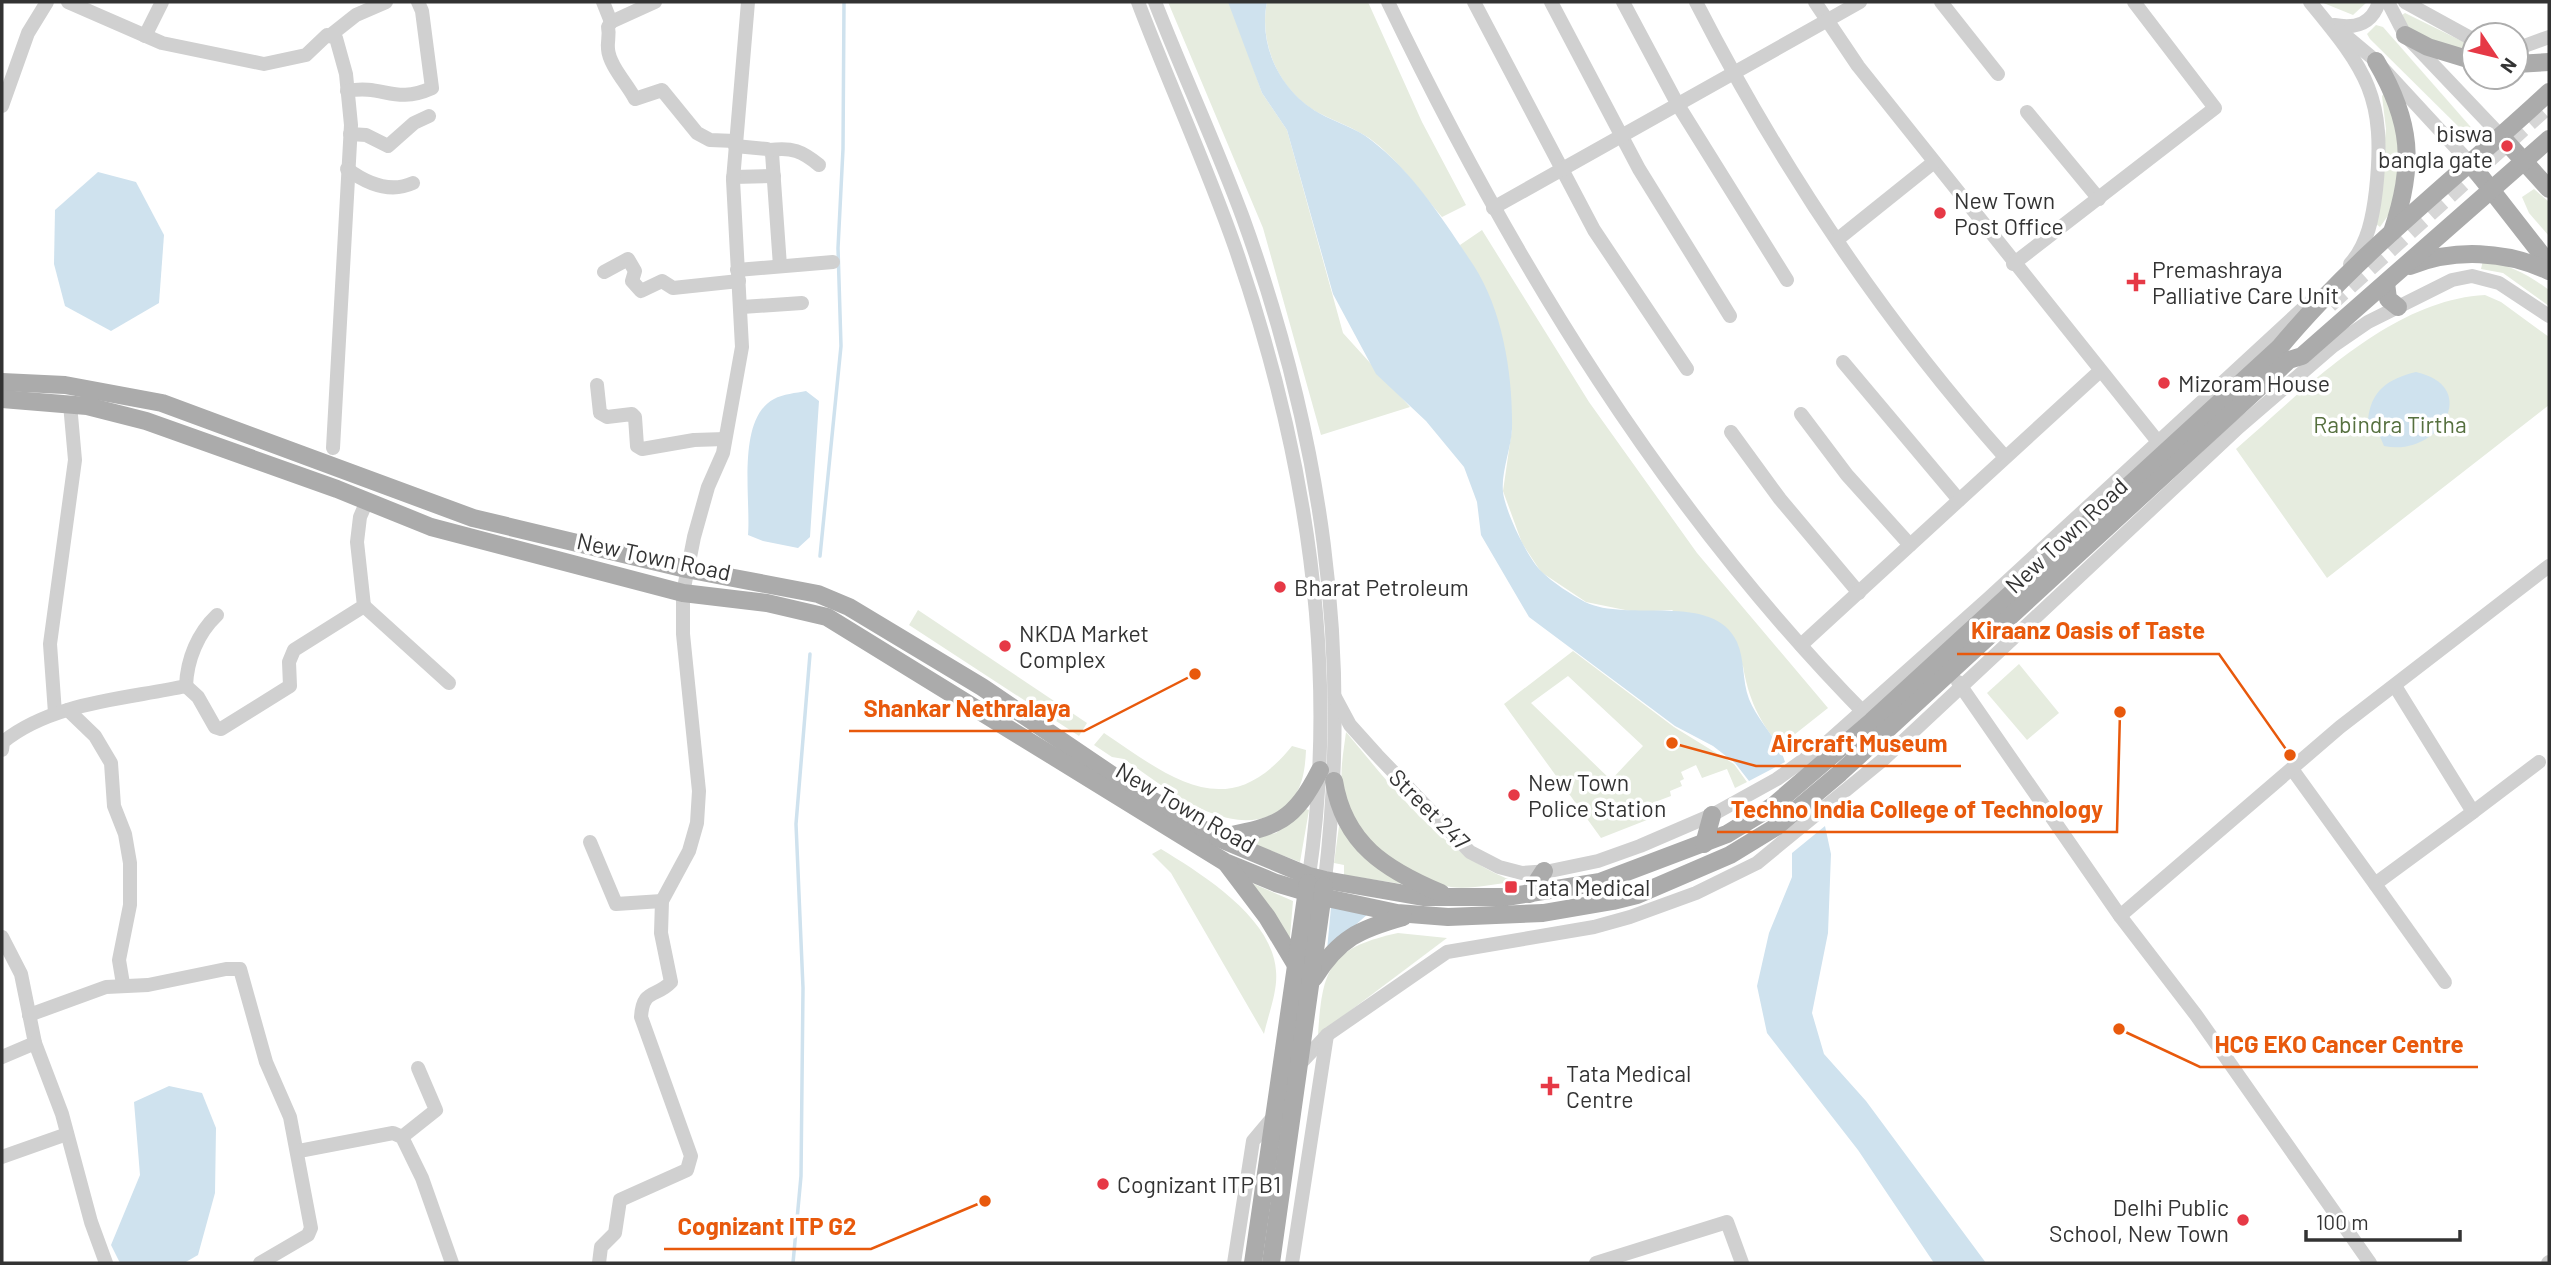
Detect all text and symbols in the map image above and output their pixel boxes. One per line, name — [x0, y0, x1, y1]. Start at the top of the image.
north arrow — [2460, 21, 2530, 91]
text: N — [2496, 54, 2522, 78]
place label: biswa bangla gate — [2378, 119, 2493, 173]
marker: biswa bangla gate — [2499, 138, 2515, 154]
place label: New Town Post Office — [1954, 186, 2064, 240]
marker: New Town Post Office — [1932, 205, 1948, 221]
place label: Premashraya Palliative Care Unit — [2152, 255, 2339, 309]
marker: Premashraya Palliative Care Unit — [2126, 272, 2146, 292]
place label: Mizoram House — [2178, 369, 2330, 397]
marker: Mizoram House — [2156, 375, 2172, 391]
park label: Rabindra Tirtha — [2313, 410, 2467, 438]
street label: New Town Road — [1999, 471, 2133, 599]
street label: New Town Road — [574, 526, 734, 586]
place label: Bharat Petroleum — [1294, 573, 1469, 601]
marker: Bharat Petroleum — [1272, 579, 1288, 595]
callout: Kiraanz Oasis of Taste — [1957, 609, 2219, 654]
text: Kiraanz Oasis of Taste — [1971, 615, 2205, 644]
place label: NKDA Market Complex — [1019, 619, 1149, 673]
marker: NKDA Market Complex — [997, 638, 1013, 654]
callout: Shankar Nethralaya — [849, 686, 1084, 731]
text: Shankar Nethralaya — [863, 693, 1071, 722]
callout: Aircraft Museum — [1756, 721, 1961, 766]
text: Aircraft Museum — [1770, 728, 1948, 757]
street label: New Town Road — [1111, 756, 1261, 858]
street label: Street 247 — [1384, 763, 1476, 855]
place label: New Town Police Station — [1528, 768, 1666, 822]
marker: New Town Police Station — [1506, 787, 1522, 803]
callout: Techno India College of Technology — [1717, 787, 2117, 832]
text: Techno India College of Technology — [1731, 794, 2103, 823]
place label: Tata Medical — [1525, 873, 1650, 901]
marker: Tata Medical — [1503, 879, 1519, 895]
callout: HCG EKO Cancer Centre — [2200, 1022, 2478, 1067]
text: HCG EKO Cancer Centre — [2214, 1029, 2464, 1058]
place label: Tata Medical Centre — [1566, 1059, 1691, 1113]
marker: Tata Medical Centre — [1540, 1076, 1560, 1096]
place label: Cognizant ITP B1 — [1117, 1170, 1281, 1198]
marker: Cognizant ITP B1 — [1095, 1176, 1111, 1192]
place label: Delhi Public School, New Town — [2049, 1193, 2229, 1247]
scale bar — [2306, 1198, 2460, 1242]
callout: Cognizant ITP G2 — [664, 1204, 871, 1249]
text: 100 m — [2316, 1209, 2369, 1234]
text: Cognizant ITP G2 — [678, 1211, 856, 1240]
marker: Delhi Public School, New Town — [2235, 1212, 2251, 1228]

